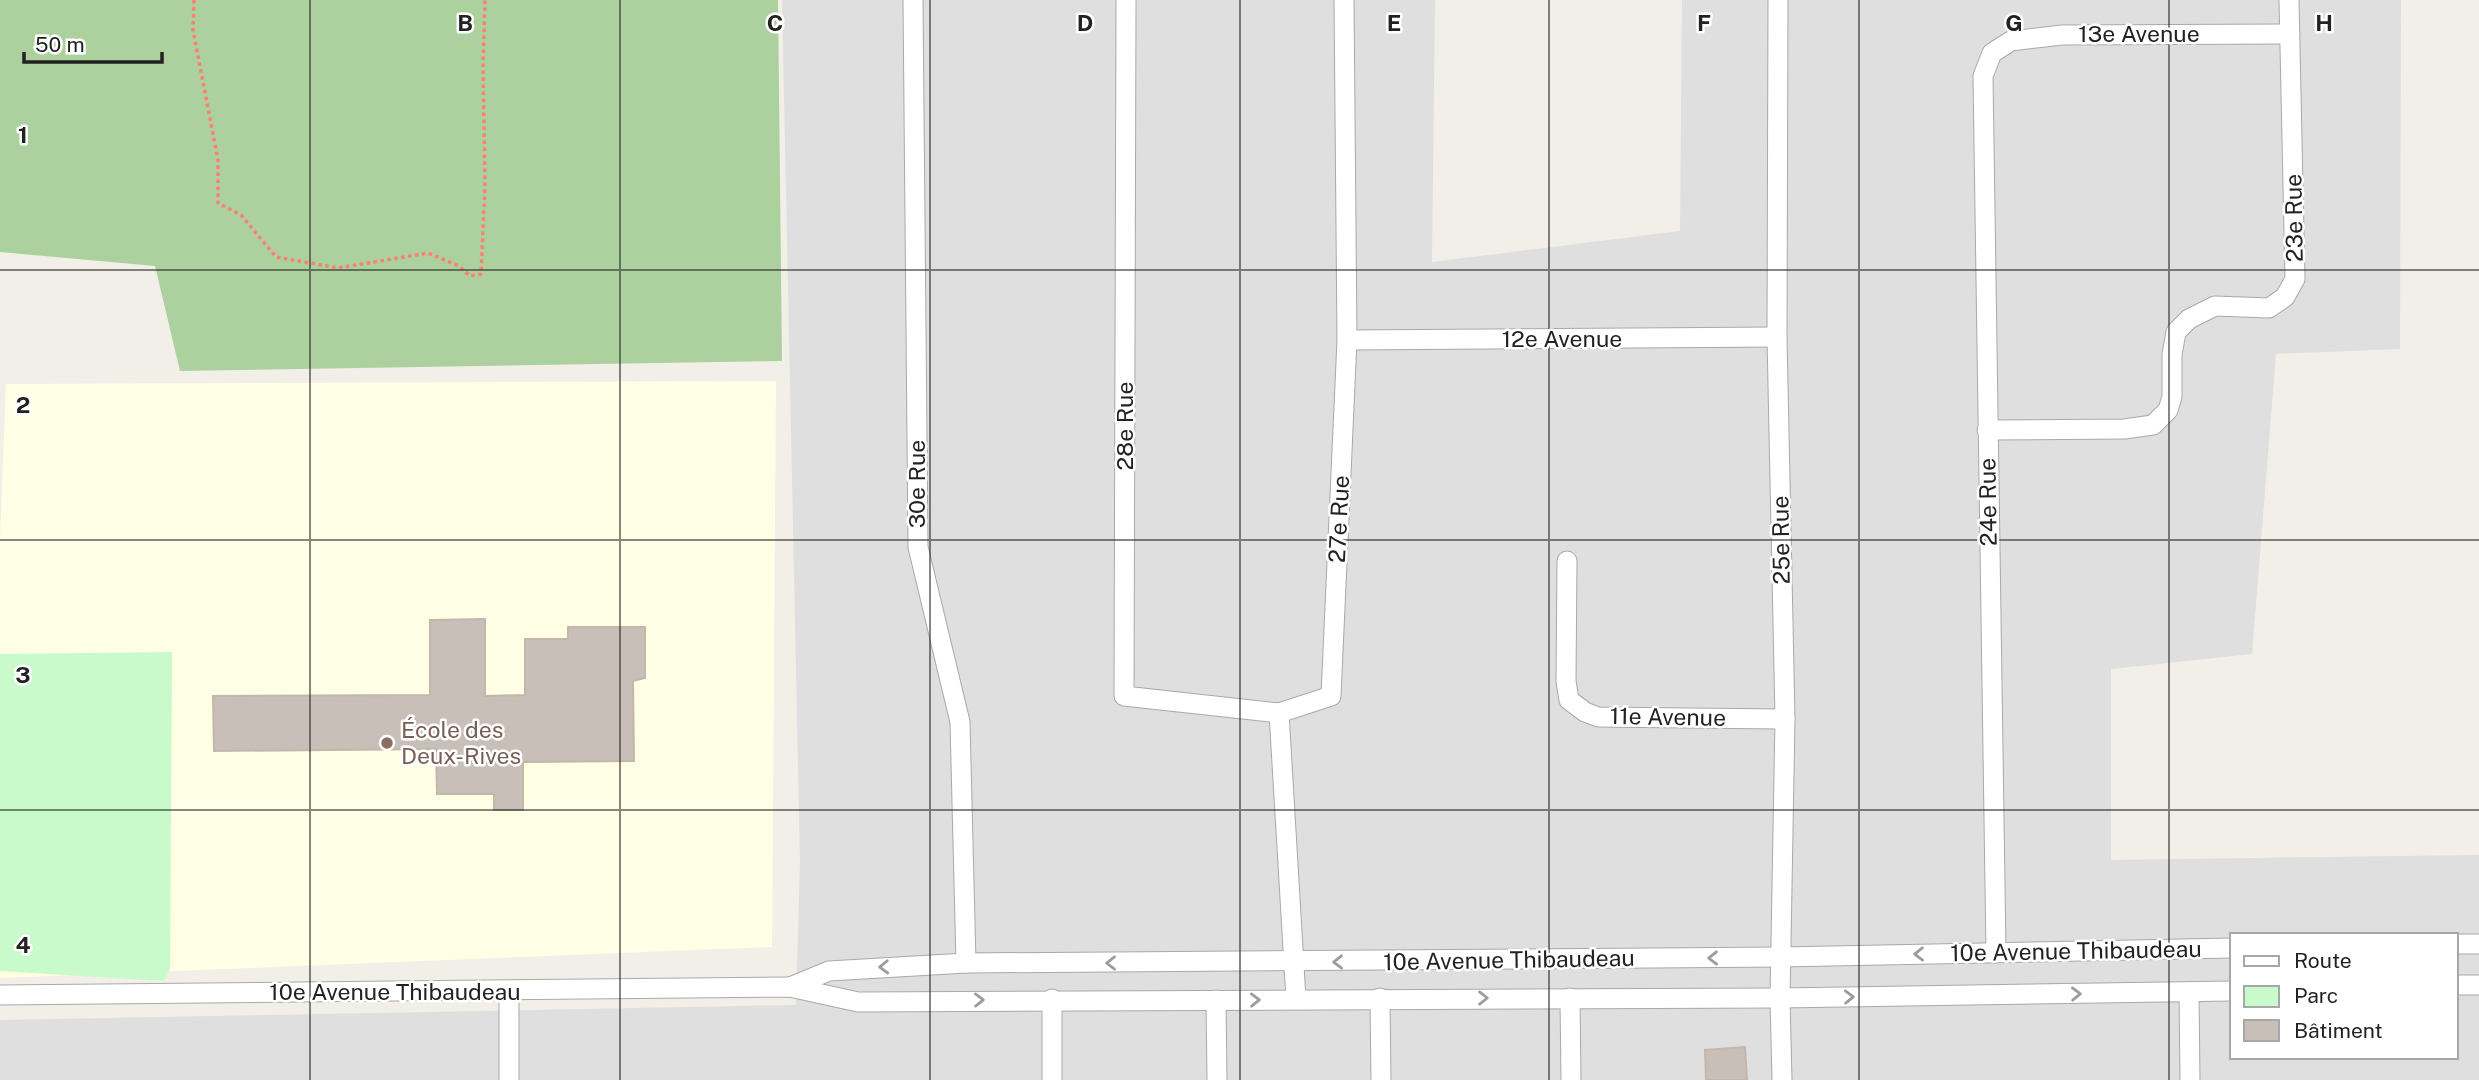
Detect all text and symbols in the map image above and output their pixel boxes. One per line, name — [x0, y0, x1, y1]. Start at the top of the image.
text: B — [457, 9, 473, 36]
text: C — [767, 9, 783, 36]
text: D — [1077, 9, 1093, 36]
text: E — [1387, 9, 1401, 36]
text: F — [1697, 9, 1711, 36]
text: G — [2005, 9, 2023, 36]
text: H — [2315, 9, 2333, 36]
street label: 13e Avenue — [2078, 20, 2200, 47]
scale bar — [24, 21, 163, 65]
text: 50 m — [35, 32, 85, 57]
text: 1 — [18, 121, 28, 148]
street label: 23e Rue — [2279, 174, 2308, 262]
street label: 12e Avenue — [1502, 325, 1622, 352]
street label: 28e Rue — [1111, 382, 1138, 470]
text: 2 — [16, 391, 30, 418]
street label: 30e Rue — [903, 440, 930, 528]
street label: 24e Rue — [1973, 458, 2002, 546]
street label: 27e Rue — [1323, 474, 1354, 563]
street label: 25e Rue — [1766, 495, 1795, 585]
text: 3 — [15, 661, 31, 688]
street label: 11e Avenue — [1610, 702, 1726, 731]
place label: École des Deux-Rives — [401, 716, 521, 769]
marker: École des Deux-Rives — [379, 735, 395, 751]
text: 4 — [15, 931, 31, 958]
legend — [2230, 933, 2458, 1059]
street label: 10e Avenue Thibaudeau — [1950, 935, 2202, 966]
street label: 10e Avenue Thibaudeau — [1383, 944, 1635, 975]
one-way arrow — [1913, 947, 1924, 962]
text: Route — [2294, 948, 2352, 973]
one-way arrow — [1707, 950, 1718, 966]
one-way arrow — [1333, 954, 1343, 970]
one-way arrow — [1105, 955, 1116, 971]
one-way arrow — [878, 959, 889, 974]
street label: 10e Avenue Thibaudeau — [269, 978, 521, 1005]
text: Parc — [2294, 983, 2338, 1008]
one-way arrow — [2071, 986, 2082, 1001]
one-way arrow — [1844, 989, 1854, 1005]
one-way arrow — [1478, 990, 1489, 1006]
one-way arrow — [1251, 992, 1261, 1008]
one-way arrow — [974, 993, 985, 1008]
text: Bâtiment — [2294, 1018, 2383, 1043]

